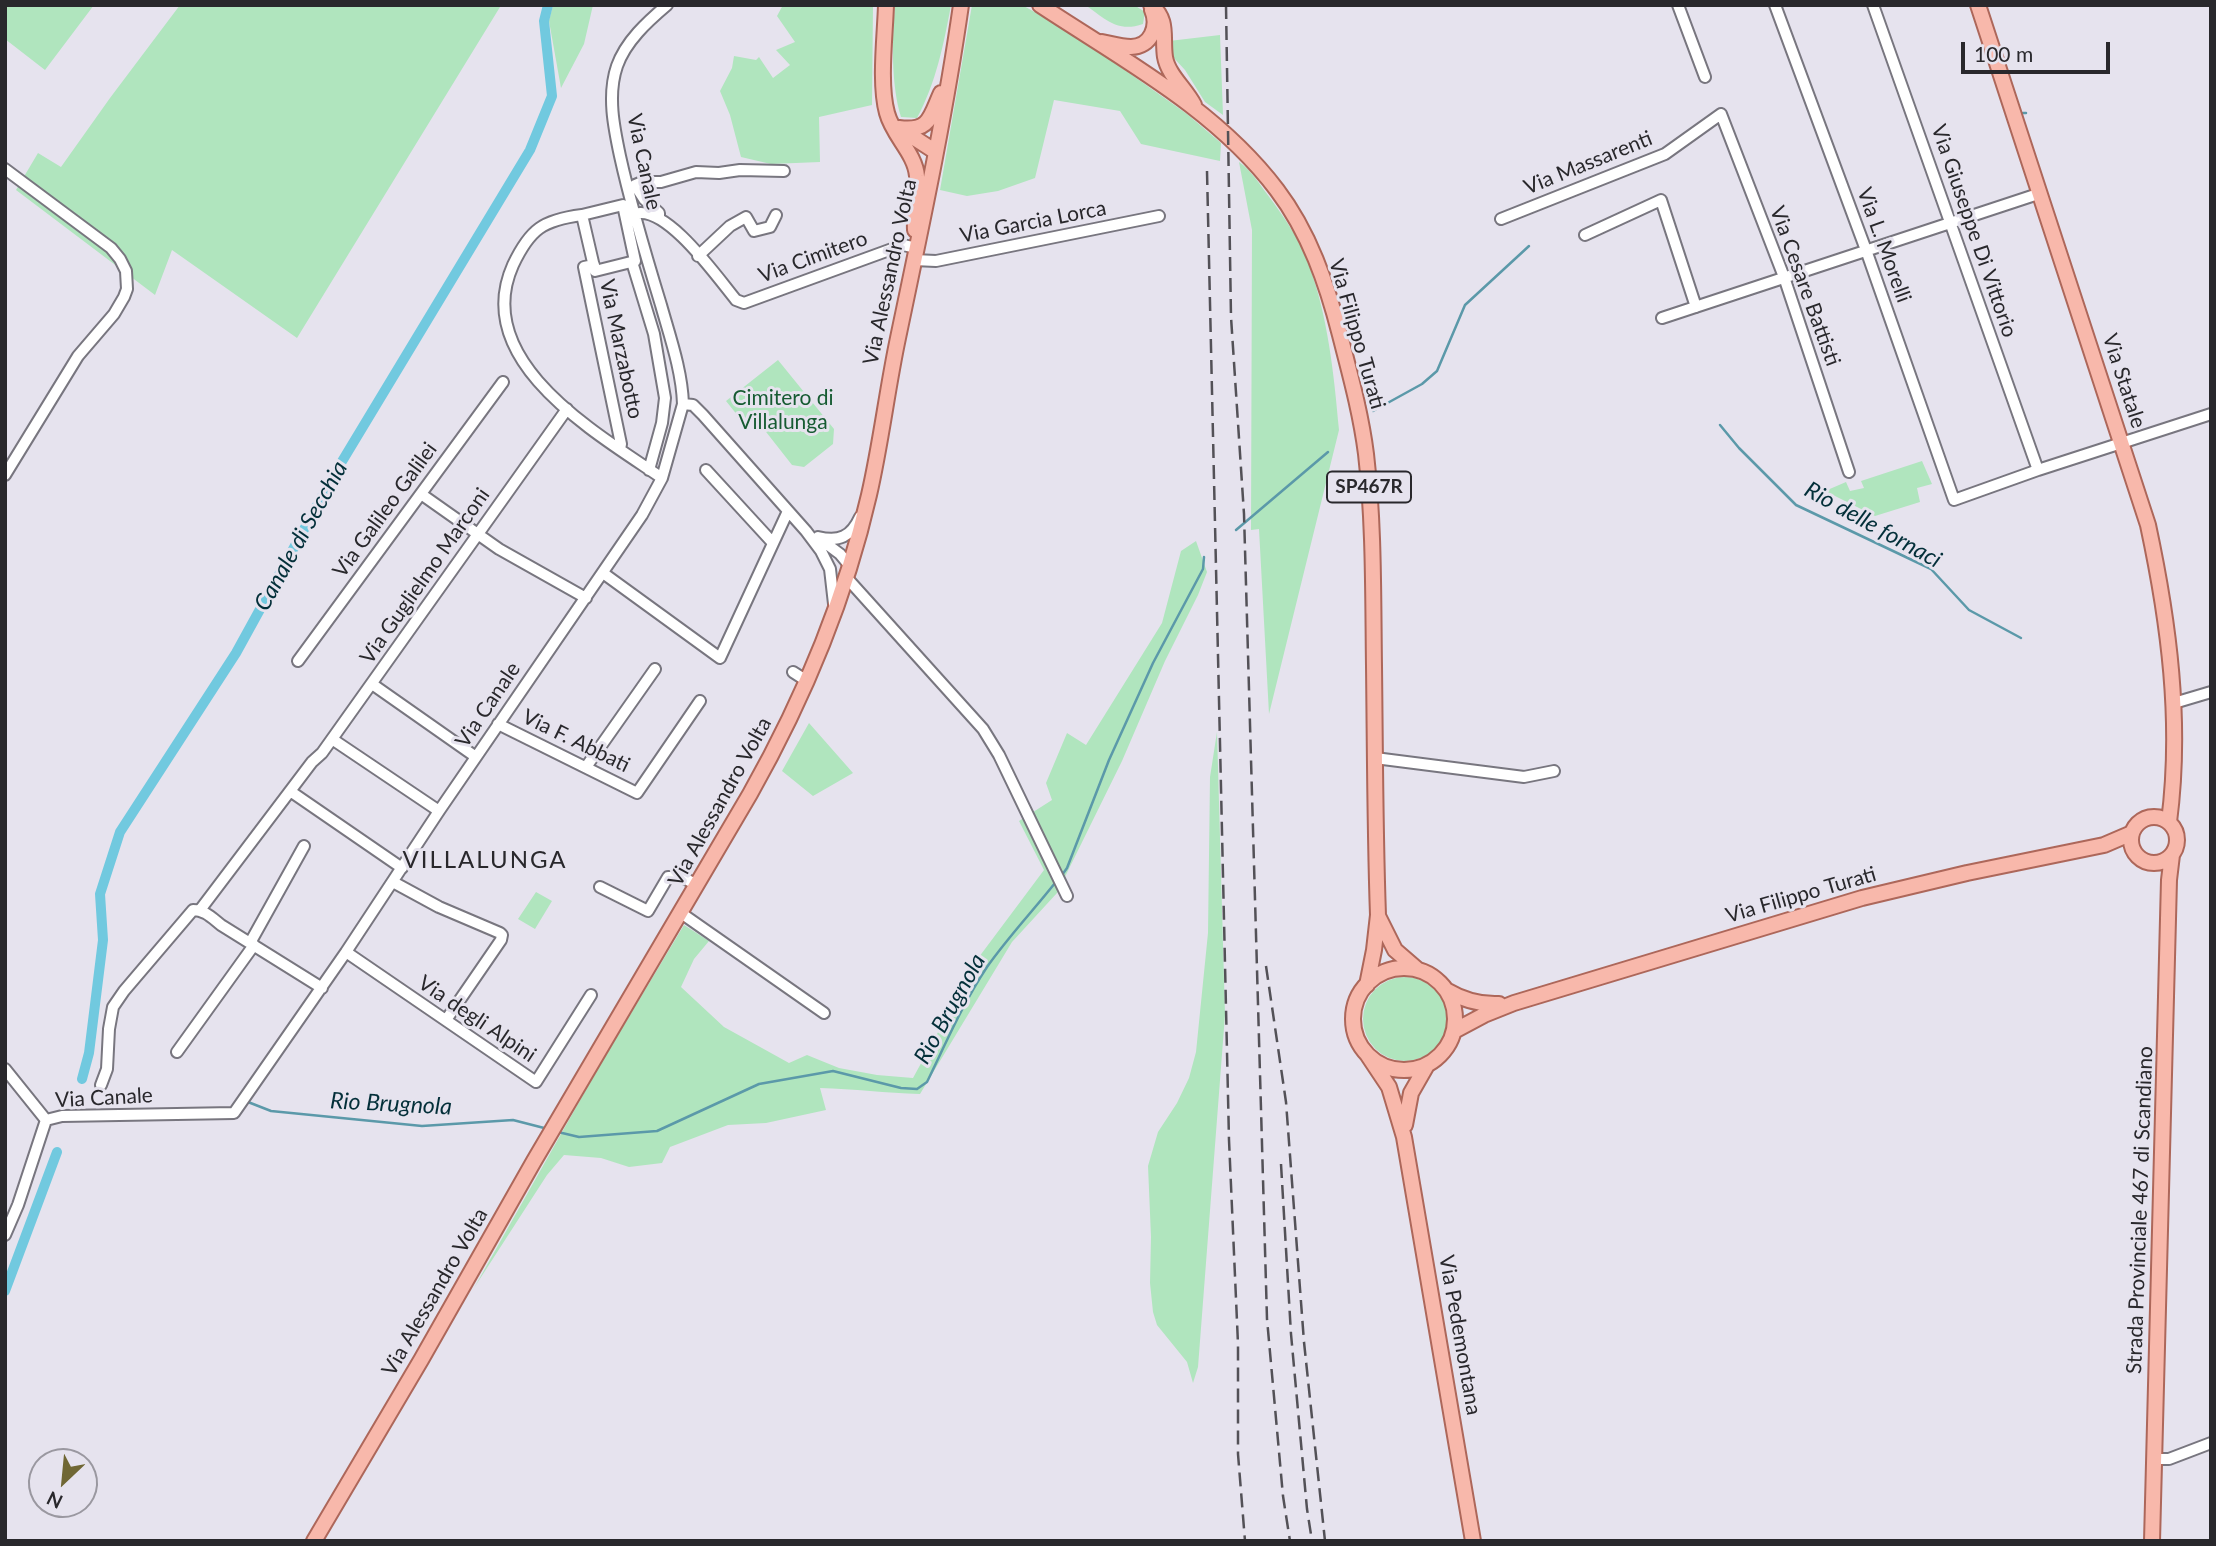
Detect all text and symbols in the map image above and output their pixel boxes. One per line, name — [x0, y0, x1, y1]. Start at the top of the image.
scale bar — [1964, 28, 2113, 72]
text: 100 m — [1974, 41, 2033, 66]
street label: Via Canale — [622, 112, 666, 212]
street label: Via Giuseppe Di Vittorio — [1926, 121, 2022, 341]
street label: Via Massarenti — [1520, 126, 1656, 200]
street label: Via Alessandro Volta — [858, 177, 922, 367]
street label: Via L. Morelli — [1852, 184, 1916, 306]
street label: Via Garcia Lorca — [958, 195, 1108, 249]
street label: Via Cesare Battisti — [1764, 203, 1846, 369]
street label: Via Cimitero — [755, 226, 871, 288]
street label: Via Filippo Turati — [1323, 256, 1391, 412]
street label: Via Marzabotto — [594, 277, 648, 421]
street label: Via Statale — [2097, 331, 2151, 431]
park label: Cimitero di Villalunga — [732, 385, 834, 435]
street label: Via Galileo Galilei — [328, 438, 442, 582]
water label: Canale di Secchia — [249, 456, 353, 616]
road number: SP467R — [1327, 472, 1411, 502]
water label: Rio delle fornaci — [1800, 476, 1946, 574]
street label: Via Guglielmo Marconi — [355, 483, 495, 669]
street label: Via Canale — [450, 657, 526, 753]
street label: Via F. Abbati — [518, 704, 634, 778]
street label: Via Alessandro Volta — [663, 713, 777, 891]
district label: VILLALUNGA — [404, 846, 566, 874]
street label: Via Filippo Turati — [1723, 861, 1879, 929]
water label: Rio Brugnola — [908, 949, 992, 1069]
street label: Via degli Alpini — [413, 970, 541, 1068]
street label: Strada Provinciale 467 di Scandiano — [2122, 1046, 2158, 1374]
street label: Via Canale — [55, 1083, 153, 1113]
water label: Rio Brugnola — [330, 1087, 452, 1121]
street label: Via Alessandro Volta — [377, 1204, 493, 1380]
street label: Via Pedemontana — [1434, 1253, 1486, 1417]
north arrow — [28, 1448, 98, 1518]
text: N — [43, 1487, 66, 1514]

